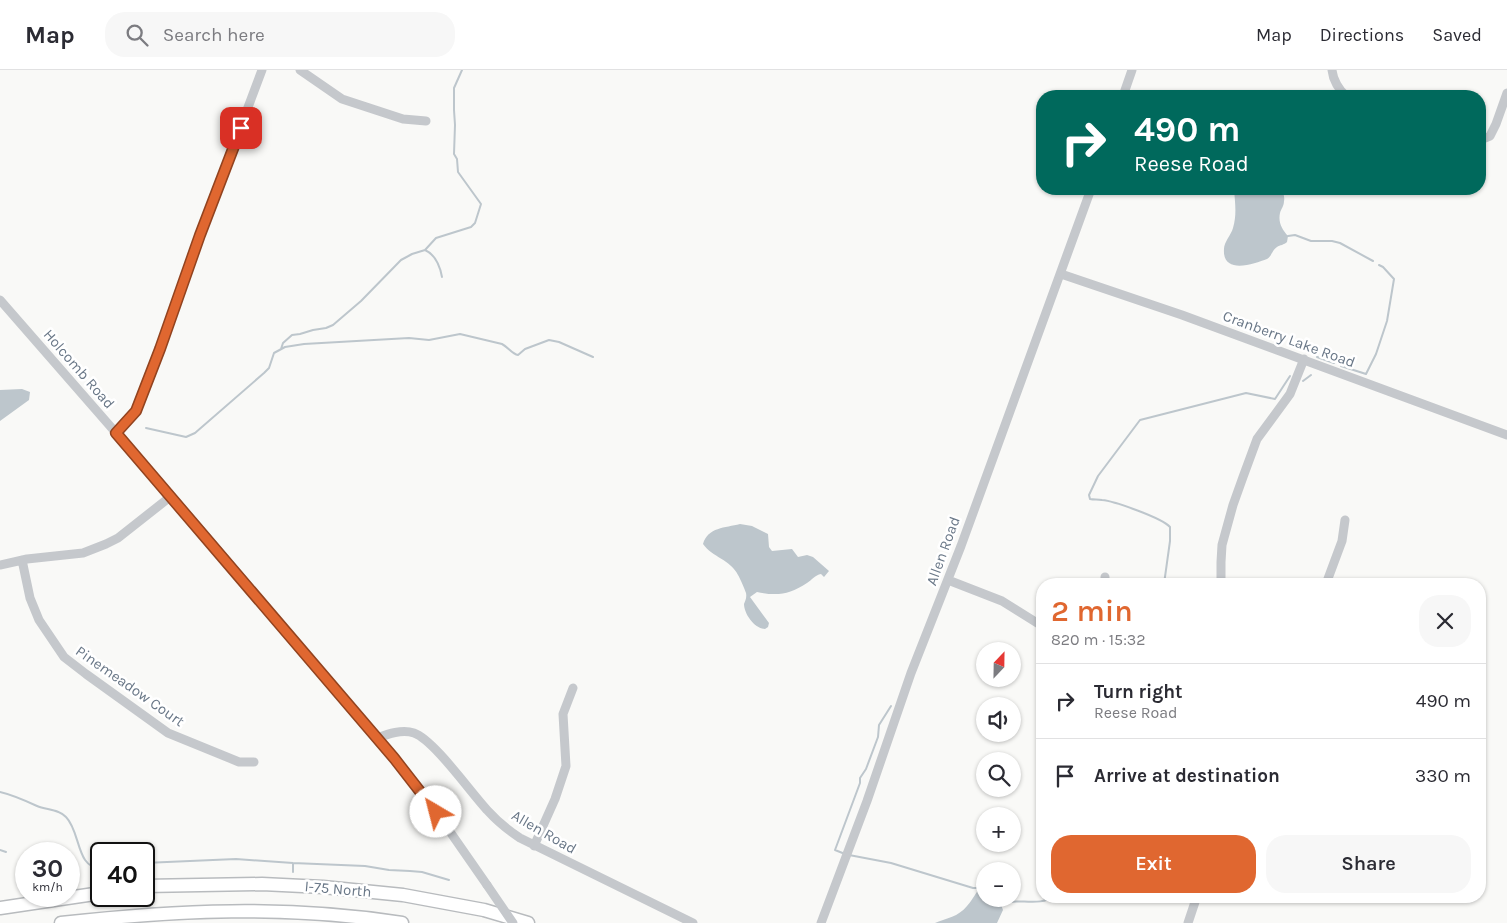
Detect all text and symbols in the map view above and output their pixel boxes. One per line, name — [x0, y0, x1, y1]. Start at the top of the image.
search box — [105, 12, 455, 57]
text: Map — [25, 21, 75, 49]
icon: search — [123, 21, 151, 49]
text: Search here — [163, 24, 265, 46]
text: Map — [1256, 24, 1292, 46]
text: Directions — [1320, 24, 1404, 46]
text: Saved — [1432, 24, 1482, 46]
pin — [220, 107, 262, 149]
text: 490 m — [1134, 109, 1240, 150]
icon: right — [1051, 110, 1116, 175]
icon: arrive — [227, 114, 255, 142]
text: Reese Road — [1134, 151, 1249, 177]
street label: Cranberry Lake Road — [1220, 307, 1358, 371]
street label: Holcomb Road — [40, 326, 118, 412]
street label: Allen Road — [922, 514, 964, 588]
text: 2 min — [1051, 593, 1133, 629]
button: close — [1419, 595, 1471, 647]
text: 820 m · 15:32 — [1051, 630, 1146, 649]
street label: Pinemeadow Court — [72, 642, 188, 730]
north arrow — [976, 642, 1021, 688]
map controls — [976, 642, 1021, 907]
text: Turn right — [1094, 681, 1183, 703]
icon: right — [1051, 687, 1079, 715]
text: 490 m — [1416, 690, 1471, 712]
button: sound — [976, 697, 1021, 742]
text: Reese Road — [1094, 703, 1178, 722]
button: search — [976, 752, 1021, 797]
icon: arrive — [1051, 762, 1079, 790]
text: Arrive at destination — [1094, 765, 1280, 787]
text: 330 m — [1415, 765, 1471, 787]
position arrow — [409, 785, 461, 837]
street label: Allen Road — [508, 806, 580, 858]
button: + — [976, 807, 1021, 852]
button: Exit — [1051, 835, 1256, 893]
button: Share — [1266, 835, 1471, 893]
speed limit sign: 40 — [90, 842, 155, 907]
text: 30 — [32, 854, 63, 883]
button: − — [976, 862, 1021, 907]
street label: I-75 North — [304, 877, 372, 901]
text: km/h — [32, 880, 63, 894]

